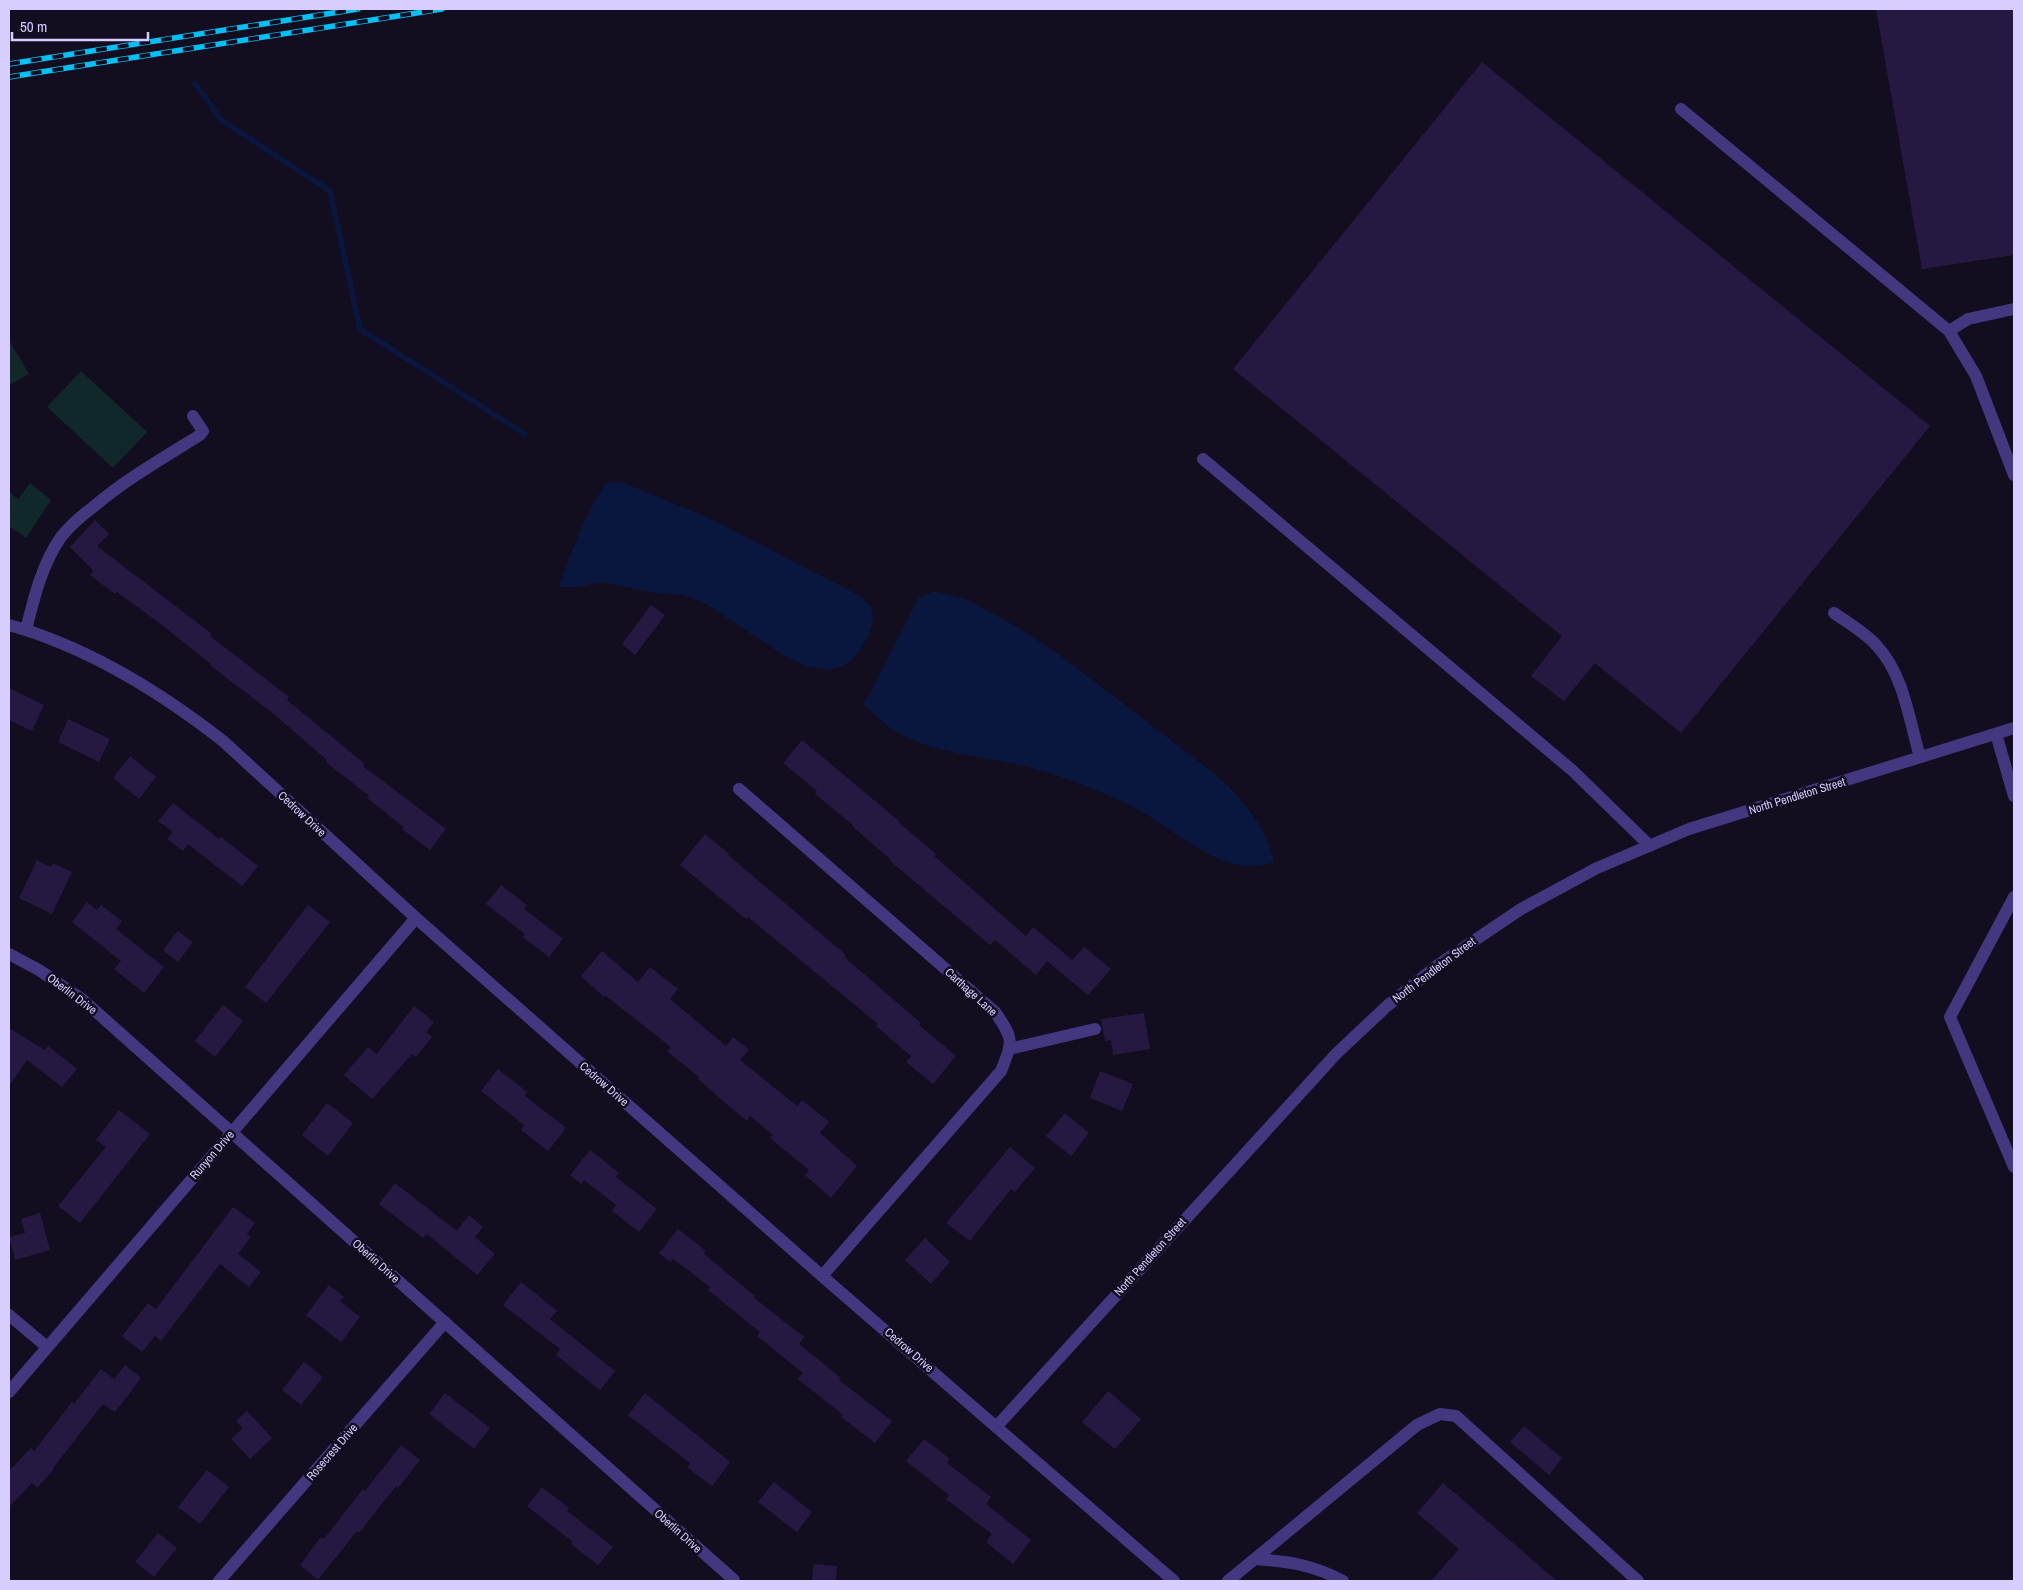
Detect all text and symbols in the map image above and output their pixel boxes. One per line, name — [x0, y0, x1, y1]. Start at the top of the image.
scale bar — [12, 10, 149, 42]
text: 50 m — [20, 16, 47, 37]
street label: North Pendleton Street — [1747, 774, 1847, 818]
street label: Cedrow Drive — [275, 788, 329, 840]
street label: North Pendleton Street — [1389, 933, 1479, 1007]
street label: Carthage Lane — [941, 964, 1001, 1020]
street label: Oberlin Drive — [44, 970, 100, 1018]
street label: Cedrow Drive — [576, 1058, 632, 1110]
street label: Runyon Drive — [186, 1127, 238, 1183]
street label: North Pendleton Street — [1111, 1214, 1190, 1300]
street label: Oberlin Drive — [349, 1235, 403, 1287]
street label: Cedrow Drive — [881, 1324, 937, 1376]
street label: Rosecrest Drive — [303, 1420, 361, 1484]
street label: Oberlin Drive — [651, 1505, 705, 1557]

